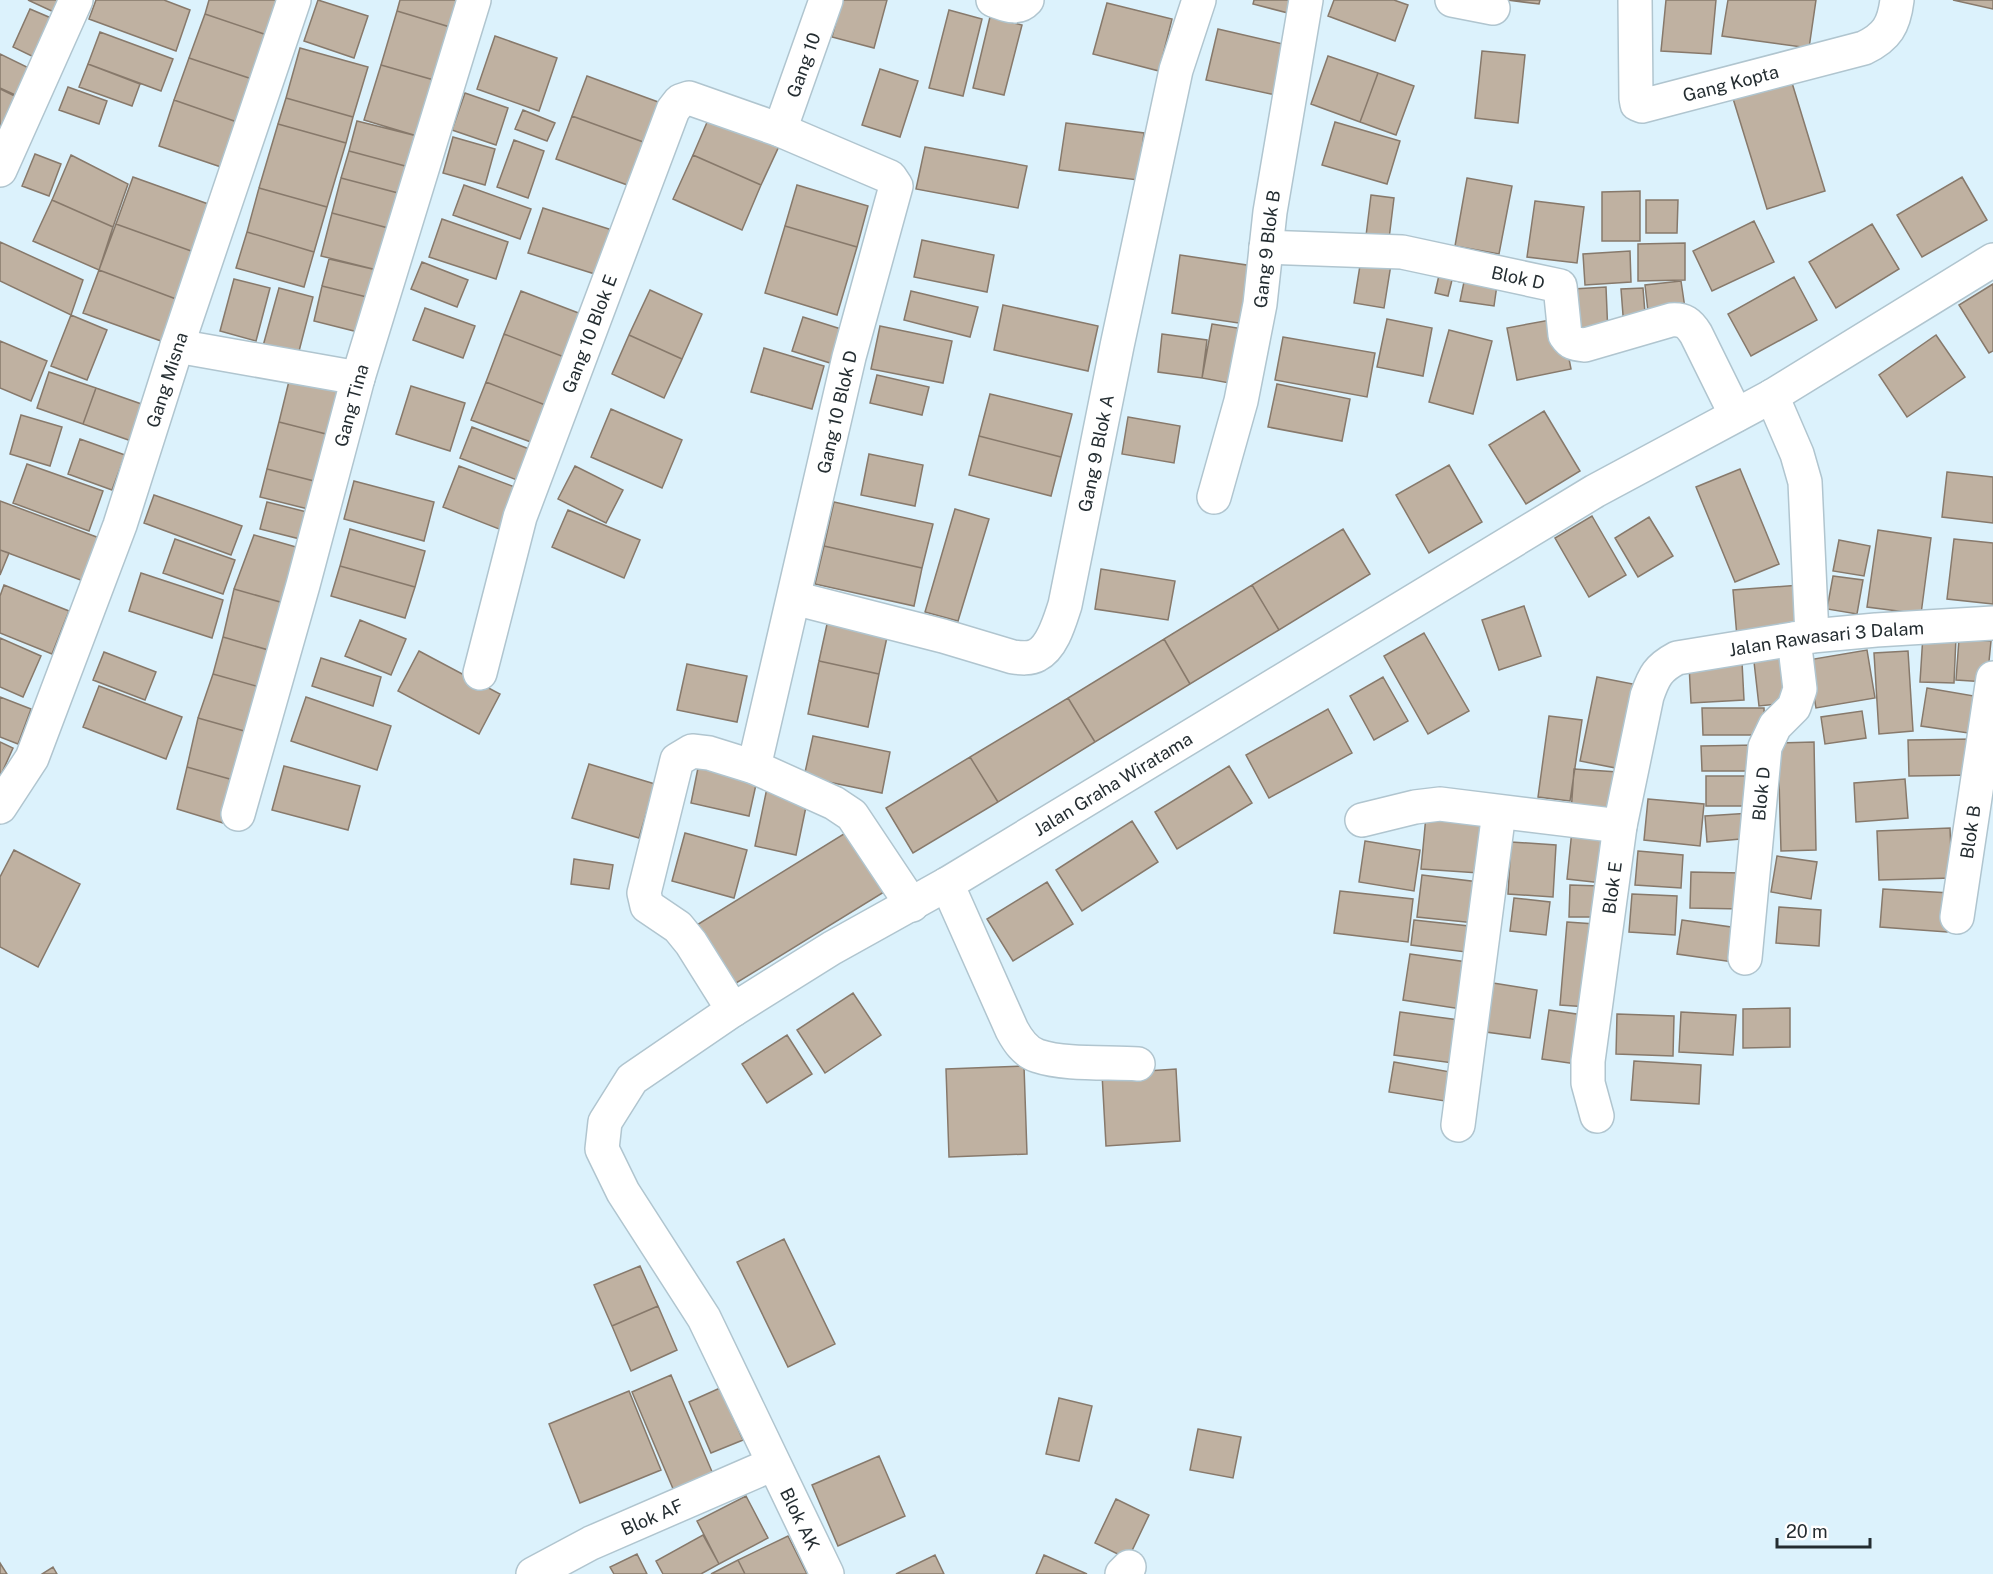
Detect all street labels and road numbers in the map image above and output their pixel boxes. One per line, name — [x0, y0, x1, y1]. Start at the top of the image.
street label: Gang 10 — [782, 30, 824, 100]
street label: Gang Kopta — [1680, 60, 1781, 105]
street label: Gang 9 Blok B — [1249, 188, 1284, 309]
street label: Blok D — [1490, 261, 1547, 293]
street label: Gang 10 Blok E — [557, 271, 621, 396]
street label: Gang Misna — [141, 329, 191, 430]
street label: Gang 10 Blok D — [813, 348, 861, 476]
street label: Gang Tina — [330, 361, 372, 449]
street label: Gang 9 Blok A — [1073, 392, 1118, 514]
street label: Jalan Rawasari 3 Dalam — [1727, 617, 1925, 660]
street label: Jalan Graha Wiratama — [1029, 727, 1196, 840]
street label: Blok D — [1748, 766, 1774, 822]
street label: Blok B — [1955, 804, 1984, 860]
street label: Blok E — [1598, 860, 1626, 915]
street label: Blok AK — [776, 1484, 824, 1554]
street label: Blok AF — [618, 1494, 686, 1539]

